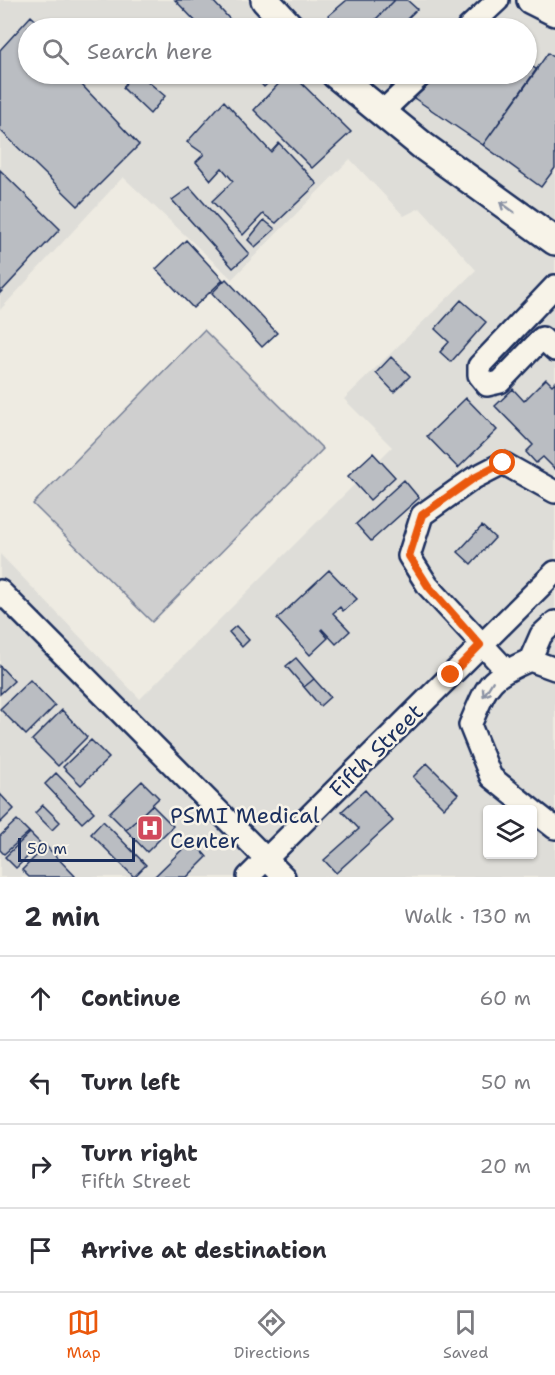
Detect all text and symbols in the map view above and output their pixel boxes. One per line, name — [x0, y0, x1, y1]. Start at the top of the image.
search box — [18, 18, 537, 84]
icon: search — [39, 35, 72, 68]
text: Search here — [87, 37, 213, 66]
one-way arrow — [500, 201, 516, 213]
route start — [489, 449, 515, 475]
route end — [437, 661, 463, 687]
one-way arrow — [481, 680, 493, 697]
street label: Fifth Street — [323, 697, 429, 803]
place label: PSMI Medical Center — [170, 801, 320, 855]
map controls — [483, 805, 537, 859]
button: layers — [483, 805, 537, 859]
hospital icon: PSMI Medical Center — [135, 813, 165, 843]
scale bar — [18, 835, 135, 862]
text: 50 m — [27, 838, 67, 859]
text: 2 min — [24, 899, 100, 934]
text: Walk · 130 m — [404, 903, 531, 929]
icon: ahead — [24, 982, 57, 1015]
text: Continue — [81, 984, 181, 1013]
text: 60 m — [479, 985, 531, 1011]
icon: left — [24, 1066, 57, 1099]
text: Turn left — [81, 1068, 180, 1097]
text: 50 m — [481, 1069, 531, 1095]
text: Turn right — [81, 1139, 198, 1168]
icon: right — [24, 1150, 57, 1183]
text: 20 m — [480, 1153, 531, 1179]
text: Fifth Street — [81, 1168, 191, 1194]
icon: arrive — [24, 1234, 57, 1267]
text: Arrive at destination — [81, 1236, 327, 1265]
tab: Map — [67, 1306, 101, 1363]
tab: Directions — [234, 1306, 310, 1363]
tab: Saved — [443, 1306, 489, 1363]

